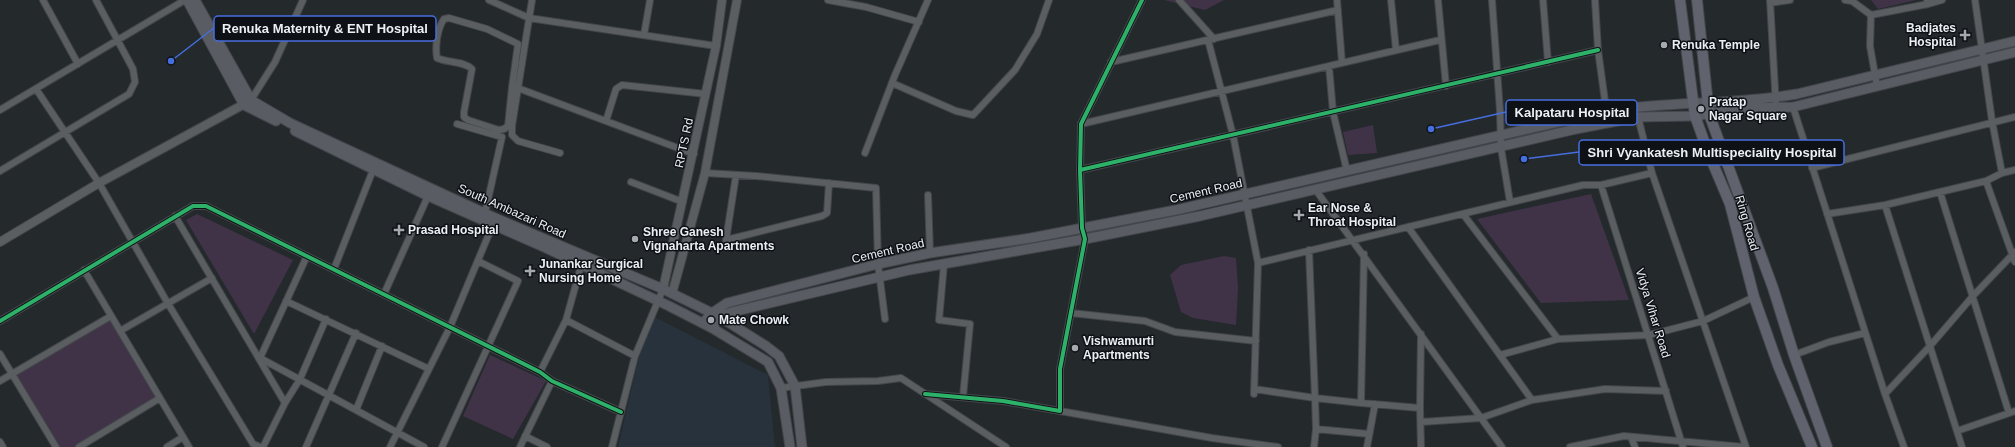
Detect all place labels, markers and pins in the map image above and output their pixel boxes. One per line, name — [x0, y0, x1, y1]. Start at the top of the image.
callout: Renuka Maternity & ENT Hospital — [214, 16, 436, 41]
place label: Badjates Hospital — [1906, 21, 1956, 49]
marker: Badjates Hospital — [1959, 29, 1971, 41]
place label: Renuka Temple — [1672, 38, 1760, 52]
marker: Renuka Temple — [1659, 40, 1669, 50]
place label: Pratap Nagar Square — [1709, 95, 1787, 123]
callout: Kalpataru Hospital — [1506, 100, 1637, 125]
marker: Pratap Nagar Square — [1696, 104, 1706, 114]
callout: Shri Vyankatesh Multispeciality Hospital — [1579, 140, 1844, 165]
place label: Ear Nose & Throat Hospital — [1308, 201, 1396, 229]
marker: Ear Nose & Throat Hospital — [1293, 209, 1305, 221]
place label: Prasad Hospital — [408, 223, 499, 237]
marker: Prasad Hospital — [393, 224, 405, 236]
place label: Shree Ganesh Vignaharta Apartments — [643, 225, 775, 253]
marker: Shree Ganesh Vignaharta Apartments — [630, 234, 640, 244]
place label: Junankar Surgical Nursing Home — [539, 257, 643, 285]
marker: Junankar Surgical Nursing Home — [524, 265, 536, 277]
place label: Mate Chowk — [719, 313, 789, 327]
marker: Mate Chowk — [706, 315, 716, 325]
place label: Vishwamurti Apartments — [1083, 334, 1154, 362]
marker: Vishwamurti Apartments — [1070, 343, 1080, 353]

